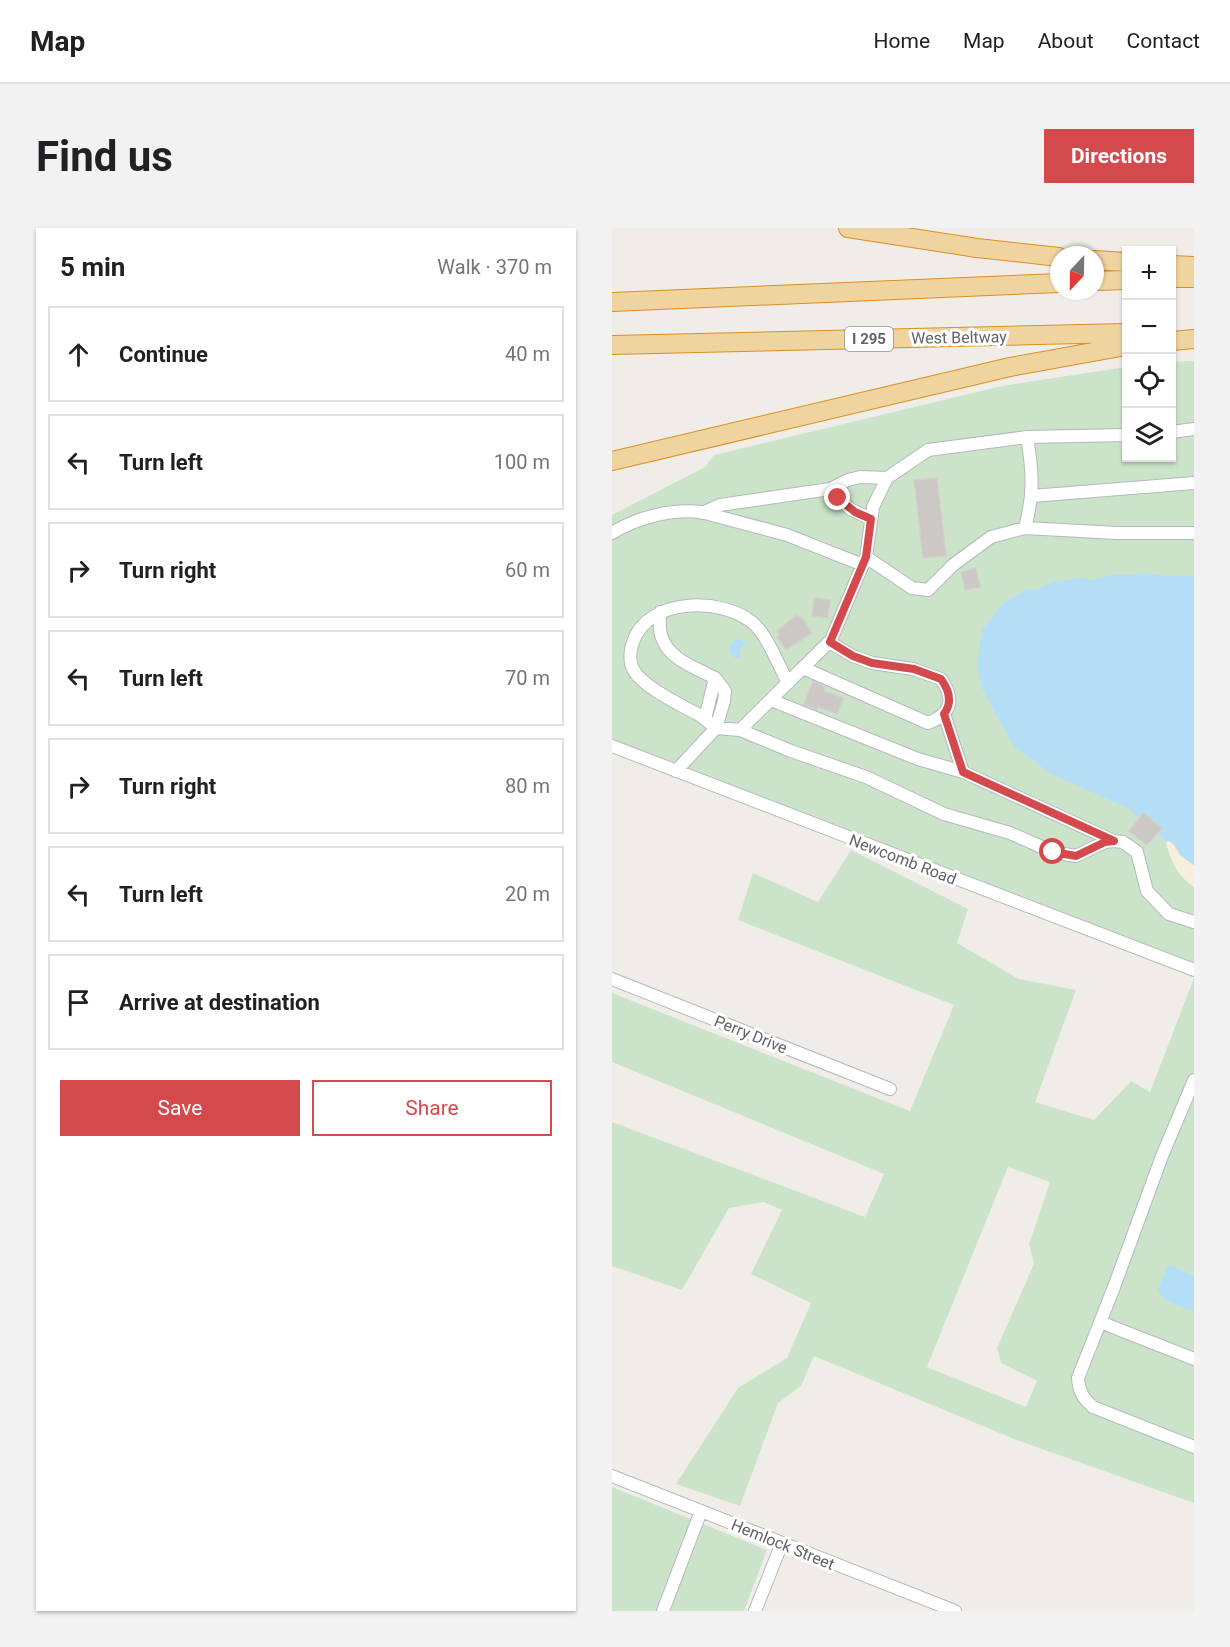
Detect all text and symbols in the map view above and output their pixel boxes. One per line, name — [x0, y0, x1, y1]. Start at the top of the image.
text: Map — [30, 25, 85, 58]
text: Home — [874, 29, 930, 53]
text: Map — [963, 29, 1005, 53]
text: About — [1038, 29, 1094, 53]
text: Contact — [1127, 29, 1200, 53]
button: Directions — [1044, 129, 1194, 183]
text: Find us — [36, 132, 173, 181]
north arrow — [1050, 246, 1104, 300]
map controls — [1122, 246, 1176, 462]
button: + — [1122, 246, 1176, 300]
text: 5 min — [60, 252, 125, 282]
text: Walk · 370 m — [437, 255, 552, 279]
button: − — [1122, 300, 1176, 354]
road number: I 295 — [845, 327, 893, 351]
street label: West Beltway — [911, 327, 1007, 348]
icon: ahead — [62, 338, 95, 371]
text: Continue — [119, 342, 208, 367]
text: 40 m — [505, 342, 550, 366]
button: locate — [1122, 354, 1176, 408]
button: layers — [1122, 408, 1176, 462]
icon: left — [62, 446, 95, 479]
text: Turn left — [119, 450, 203, 475]
text: 100 m — [494, 450, 550, 474]
route end — [824, 484, 850, 510]
icon: right — [62, 554, 95, 587]
text: Turn right — [119, 558, 216, 583]
text: 60 m — [505, 558, 550, 582]
icon: left — [62, 662, 95, 695]
text: Turn left — [119, 666, 203, 691]
text: 70 m — [505, 666, 550, 690]
icon: right — [62, 770, 95, 803]
text: Turn right — [119, 774, 216, 799]
text: 80 m — [505, 774, 550, 798]
street label: Newcomb Road — [847, 830, 959, 889]
route start — [1039, 838, 1065, 864]
icon: left — [62, 878, 95, 911]
text: Turn left — [119, 882, 203, 907]
text: 20 m — [505, 882, 550, 906]
icon: arrive — [62, 986, 95, 1019]
text: Arrive at destination — [119, 990, 320, 1015]
street label: Perry Drive — [712, 1011, 790, 1058]
button: Save — [60, 1080, 300, 1136]
button: Share — [312, 1080, 552, 1136]
street label: Hemlock Street — [728, 1515, 837, 1574]

